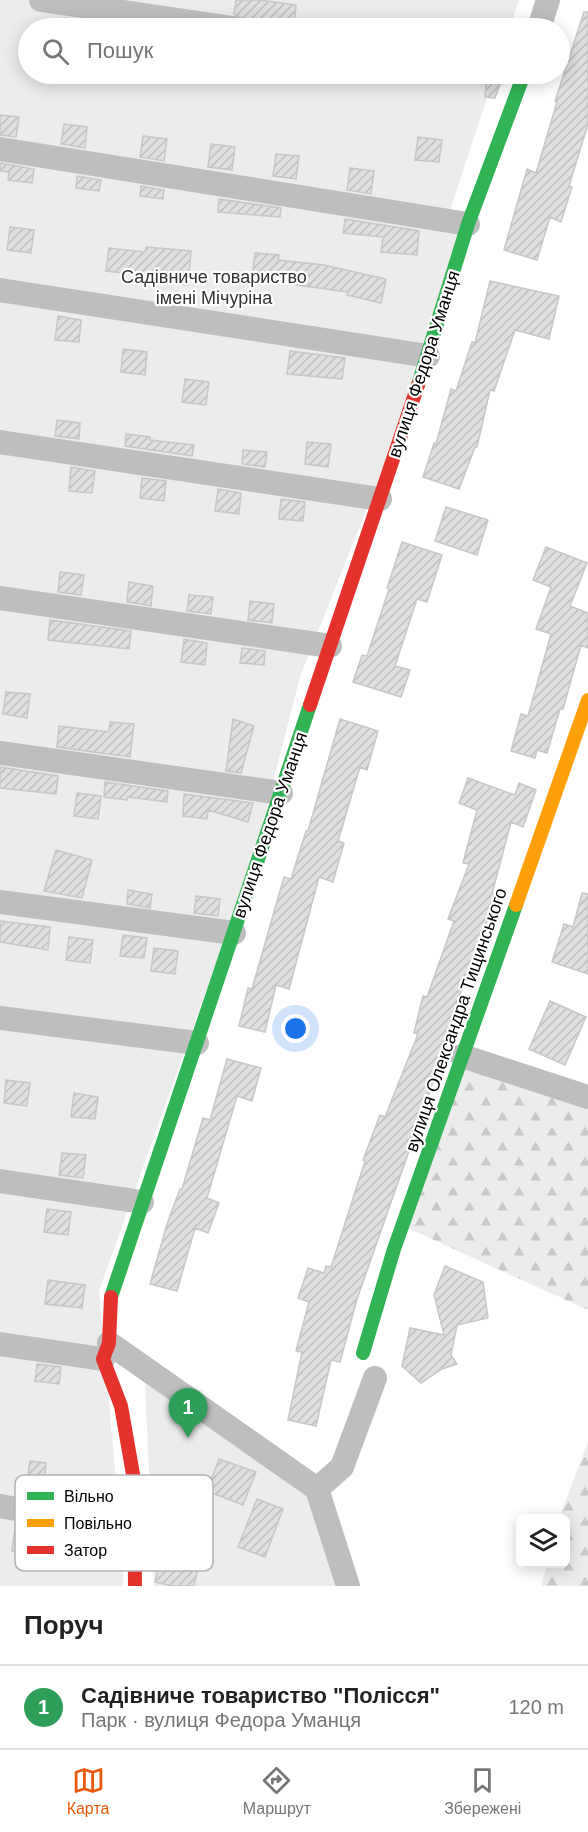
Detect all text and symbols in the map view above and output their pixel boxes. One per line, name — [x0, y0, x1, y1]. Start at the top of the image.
search box — [18, 18, 570, 84]
icon: search — [39, 35, 72, 68]
text: Пошук — [87, 38, 153, 63]
park label: Садівниче товариство імені Мічуріна — [121, 267, 307, 308]
street label: вулиця Федора Уманця — [384, 268, 464, 460]
street label: вулиця Федора Уманця — [229, 729, 311, 921]
street label: вулиця Олександра Тищинського — [401, 885, 511, 1155]
your location — [281, 1014, 310, 1043]
pin: 1 — [168, 1388, 207, 1438]
legend — [15, 1475, 213, 1571]
text: Вільно — [64, 1488, 114, 1505]
map controls — [516, 1514, 570, 1568]
button: layers — [516, 1514, 570, 1568]
text: Повільно — [64, 1515, 132, 1532]
text: Затор — [64, 1542, 107, 1559]
text: Поруч — [24, 1610, 104, 1640]
text: Садівниче товариство "Полісся" — [81, 1683, 440, 1708]
text: 1 — [38, 1696, 49, 1718]
text: 120 m — [508, 1696, 564, 1718]
text: Парк · вулиця Федора Уманця — [81, 1709, 361, 1731]
tab: Карта — [67, 1764, 109, 1818]
tab: Маршрут — [243, 1764, 311, 1818]
tab: Збережені — [444, 1764, 521, 1818]

